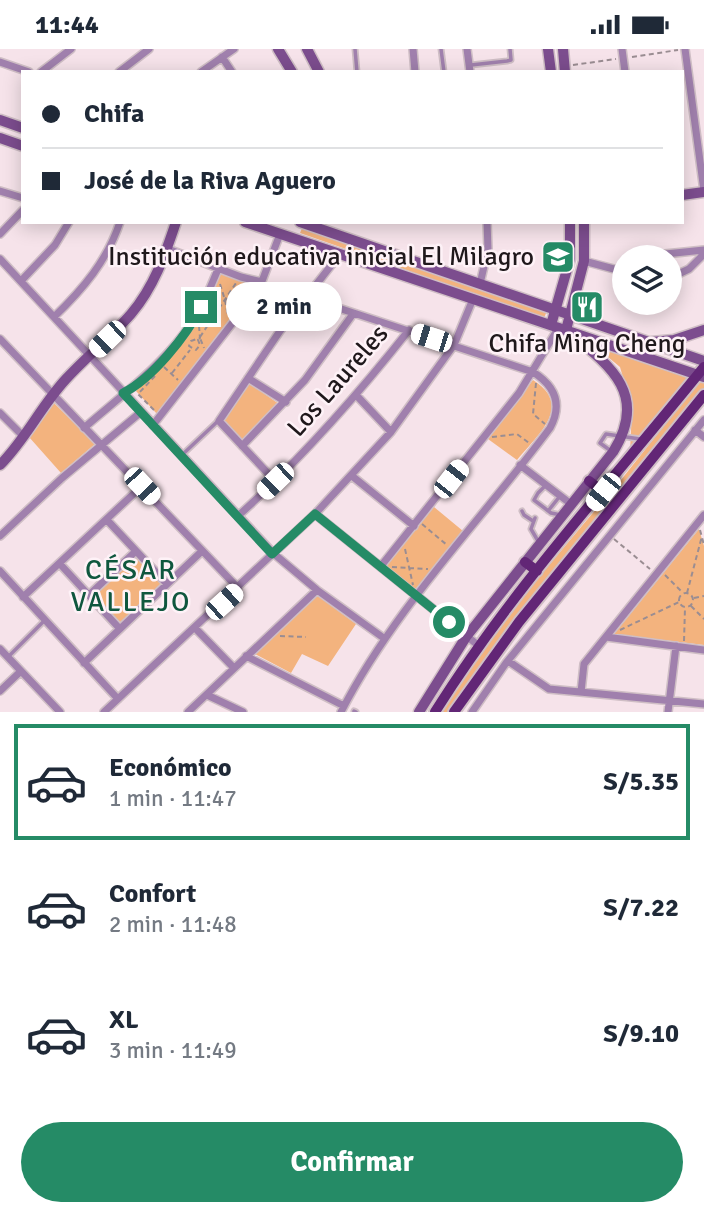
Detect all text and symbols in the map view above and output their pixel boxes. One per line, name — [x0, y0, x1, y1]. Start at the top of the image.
text: 11:44 — [35, 9, 99, 41]
text: Chifa — [84, 98, 144, 130]
text: José de la Riva Aguero — [84, 165, 336, 197]
school or university icon: Institución educativa inicial El Milagro — [539, 238, 577, 276]
place label: Institución educativa inicial El Milagro — [108, 241, 534, 273]
map controls — [612, 245, 682, 315]
button: layers — [612, 245, 682, 315]
callout: 2 min — [226, 282, 341, 331]
restaurant icon: Chifa Ming Cheng — [568, 288, 606, 326]
route end — [185, 291, 217, 323]
text: 2 min — [256, 292, 312, 321]
car — [85, 317, 130, 361]
street label: Los Laureles — [281, 318, 395, 444]
car — [408, 322, 455, 354]
place label: Chifa Ming Cheng — [489, 328, 685, 360]
car — [430, 456, 473, 502]
car — [253, 459, 298, 503]
car — [120, 463, 165, 509]
car — [582, 469, 625, 515]
district label: CÉSAR VALLEJO — [70, 553, 192, 619]
car — [202, 580, 247, 624]
route start — [433, 606, 465, 638]
icon: car — [25, 751, 88, 814]
text: Económico — [109, 752, 232, 784]
text: S/5.35 — [603, 766, 679, 798]
text: 1 min · 11:47 — [109, 784, 237, 813]
icon: car — [25, 877, 88, 940]
text: Confort — [109, 878, 196, 910]
text: S/7.22 — [603, 892, 679, 924]
text: 2 min · 11:48 — [109, 910, 237, 939]
icon: car — [25, 1003, 88, 1066]
text: XL — [109, 1004, 139, 1036]
text: S/9.10 — [603, 1018, 679, 1050]
text: 3 min · 11:49 — [109, 1036, 237, 1065]
button: Confirmar — [21, 1122, 683, 1202]

